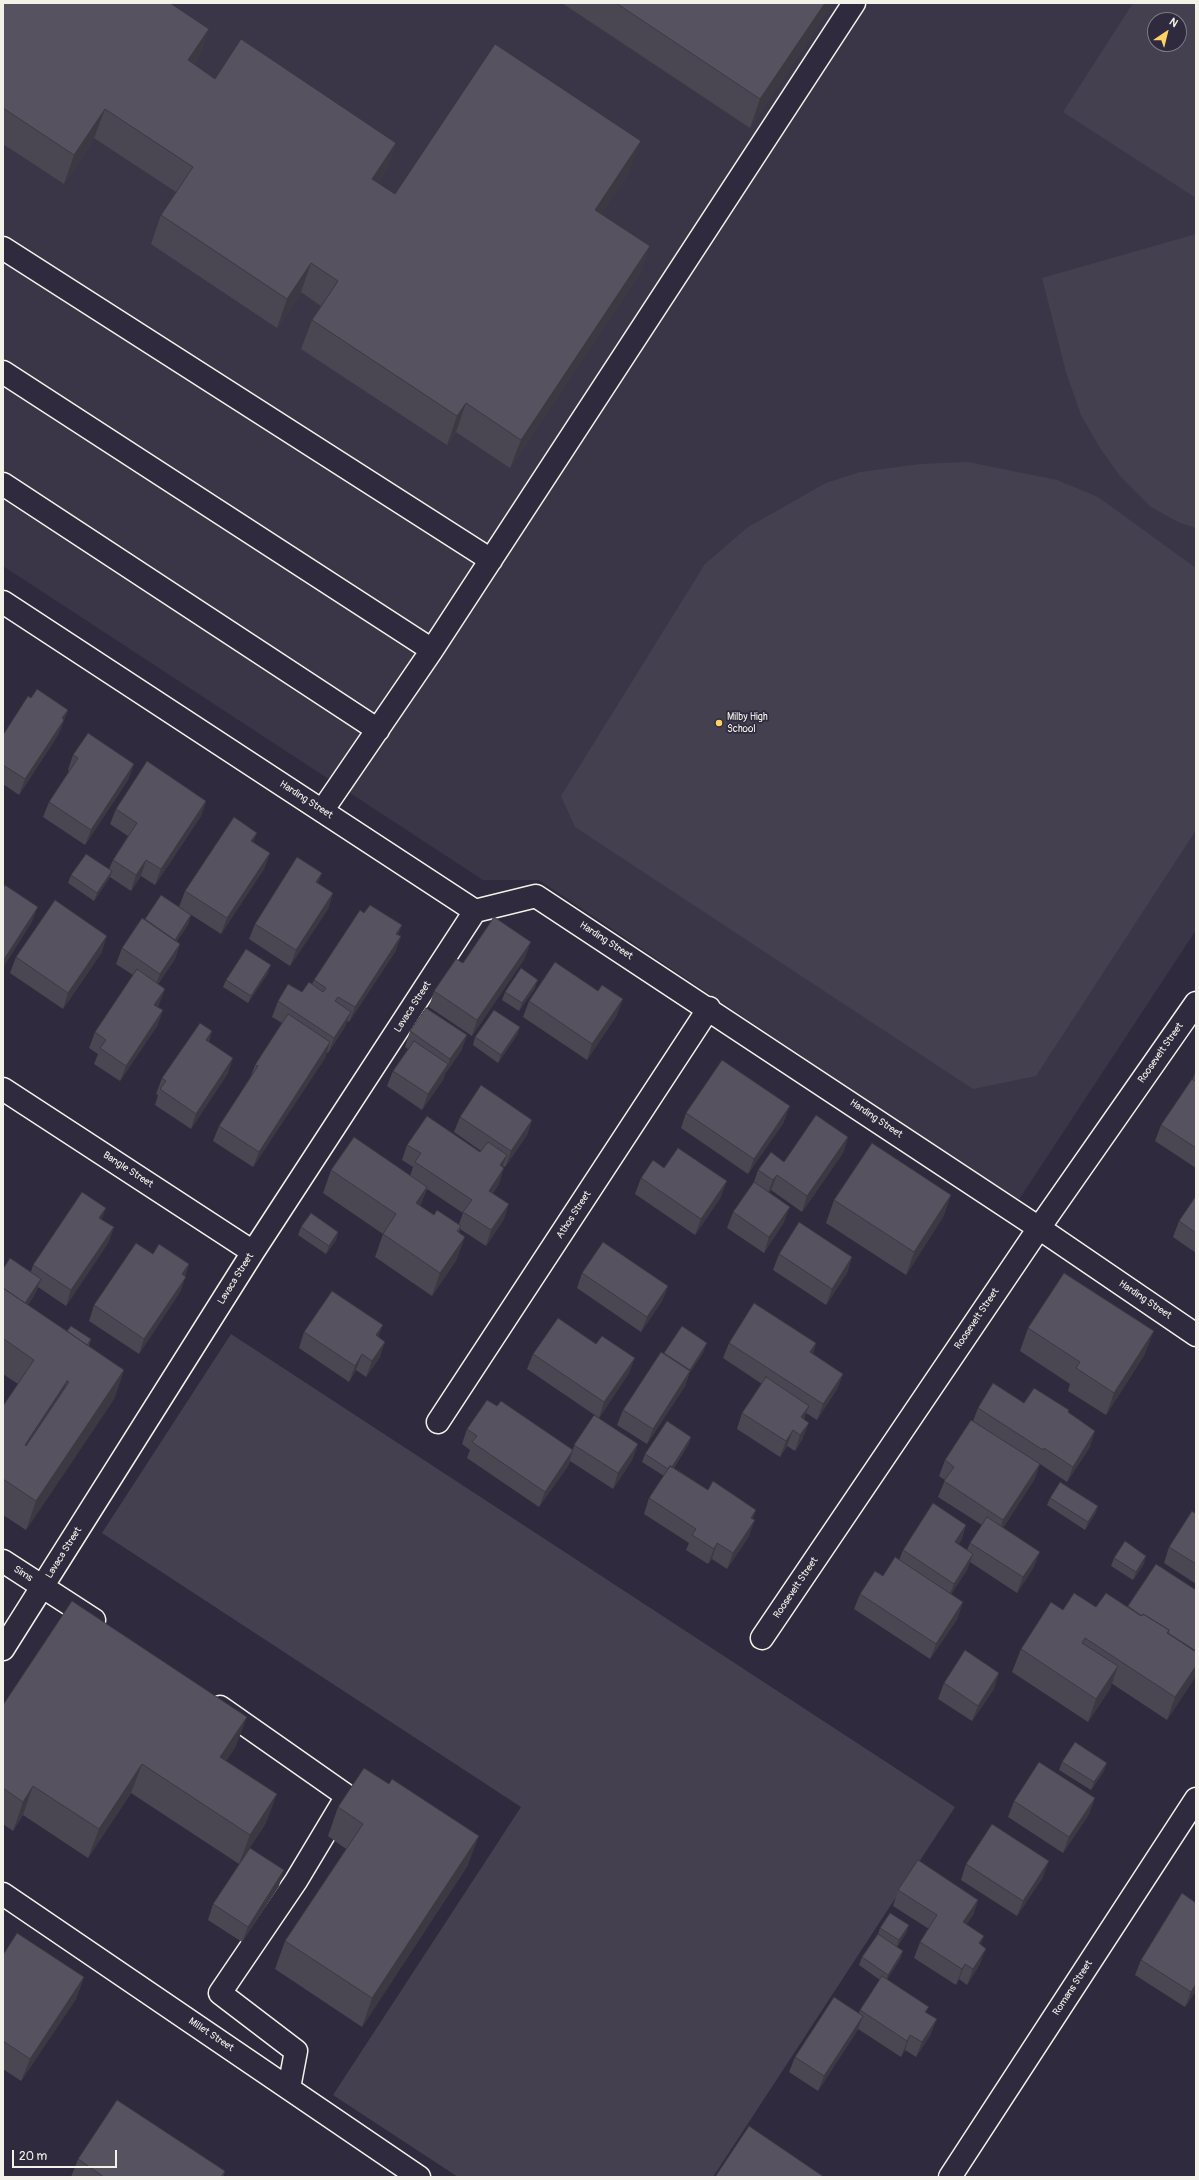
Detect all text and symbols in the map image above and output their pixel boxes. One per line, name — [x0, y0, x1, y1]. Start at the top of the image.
north arrow — [1147, 12, 1187, 52]
text: N — [1167, 15, 1180, 30]
place label: Milby High School — [727, 711, 768, 734]
marker: Milby High School — [714, 718, 724, 728]
street label: Harding Street — [277, 778, 335, 822]
street label: Harding Street — [577, 919, 635, 963]
street label: Lavaca Street — [392, 979, 434, 1035]
street label: Roosevelt Street — [1136, 1020, 1186, 1086]
street label: Harding Street — [847, 1097, 905, 1141]
street label: Bangle Street — [101, 1149, 155, 1191]
street label: Athos Street — [554, 1189, 594, 1241]
street label: Lavaca Street — [215, 1251, 257, 1307]
street label: Harding Street — [1116, 1278, 1174, 1322]
street label: Roosevelt Street — [952, 1286, 1002, 1352]
street label: Lavaca Street — [43, 1525, 85, 1581]
street label: Roosevelt Street — [771, 1555, 821, 1621]
street label: Sims — [11, 1563, 35, 1585]
street label: Romans Street — [1051, 1958, 1095, 2018]
street label: Millet Street — [186, 2015, 236, 2055]
scale bar — [14, 2142, 119, 2168]
text: 20 m — [19, 2149, 47, 2164]

